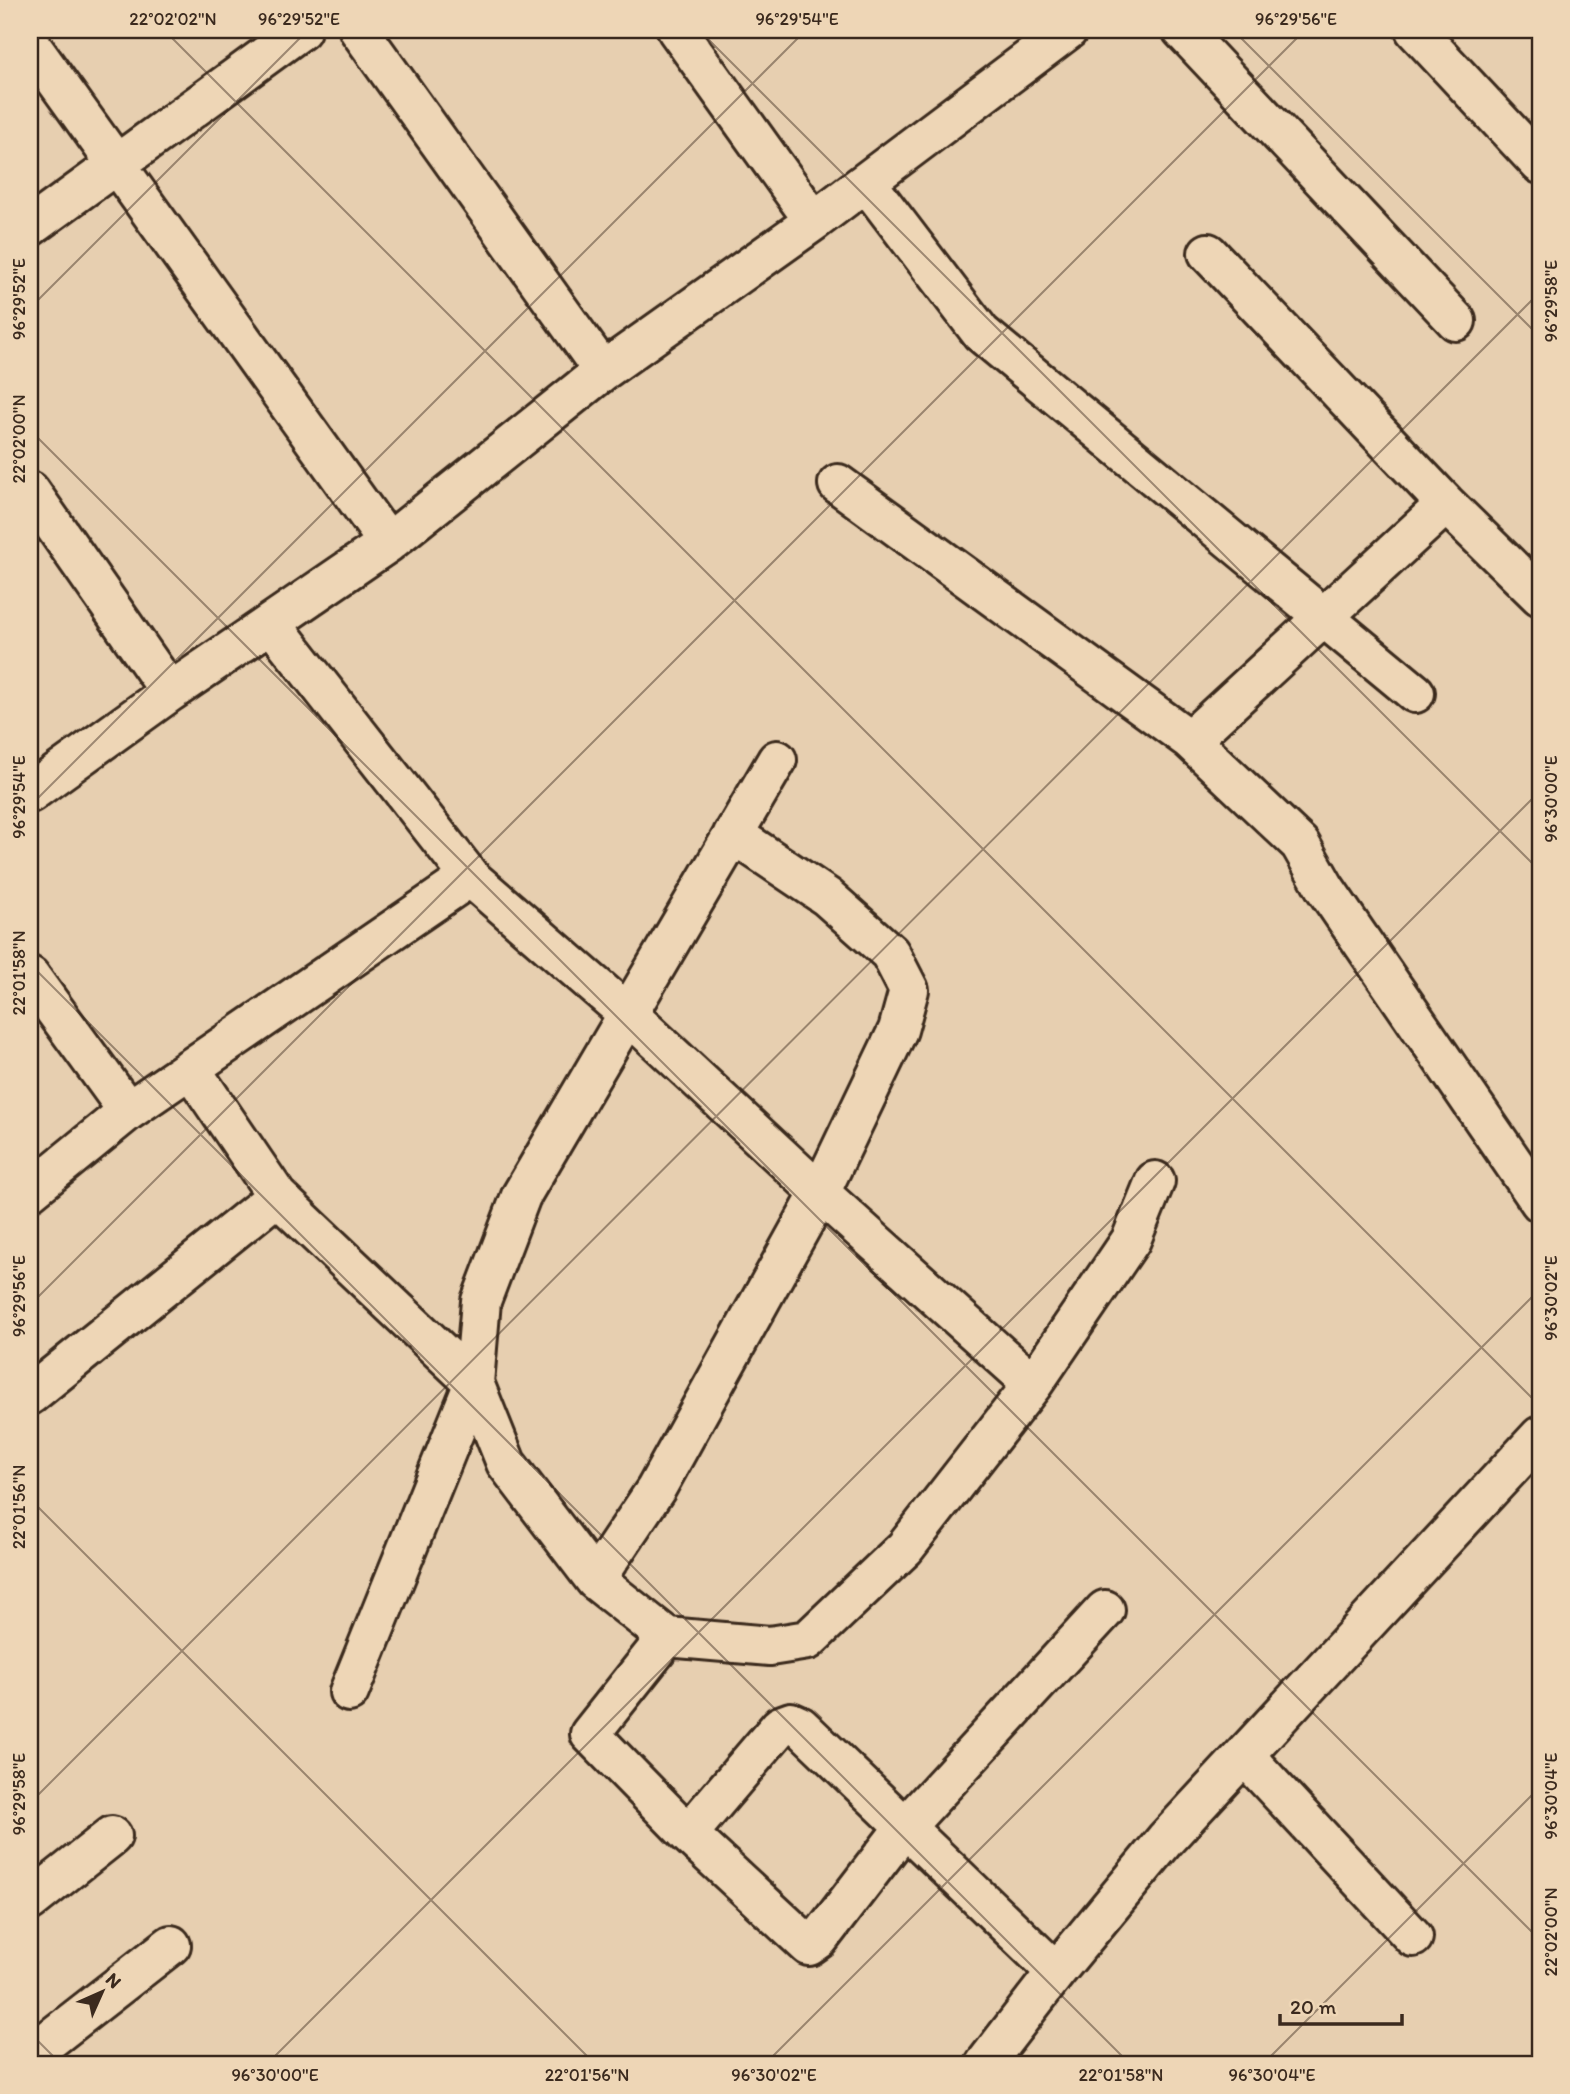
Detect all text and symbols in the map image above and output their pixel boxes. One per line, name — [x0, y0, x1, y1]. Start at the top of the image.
text: 22°02'02"N — [129, 8, 217, 30]
text: 96°29'52"E — [258, 8, 340, 30]
text: 96°29'54"E — [755, 8, 839, 30]
text: 96°29'56"E — [1255, 8, 1337, 30]
text: 96°29'52"E — [8, 258, 30, 340]
text: 96°29'58"E — [1540, 260, 1562, 342]
text: 22°02'00"N — [8, 394, 30, 484]
text: 96°29'54"E — [8, 755, 30, 839]
text: 96°30'00"E — [1540, 755, 1562, 843]
text: 22°01'58"N — [8, 930, 30, 1016]
text: 96°29'56"E — [8, 1255, 30, 1337]
text: 96°30'02"E — [1540, 1255, 1562, 1341]
text: 22°01'56"N — [8, 1465, 30, 1549]
text: 96°30'04"E — [1540, 1752, 1562, 1839]
text: 96°29'58"E — [8, 1753, 30, 1835]
text: 22°02'00"N — [1540, 1887, 1562, 1977]
north arrow — [66, 1958, 136, 2028]
text: N — [101, 1968, 126, 1993]
scale bar — [1280, 1982, 1402, 2026]
text: 20 m — [1290, 1994, 1337, 2019]
text: 96°30'00"E — [231, 2064, 319, 2086]
text: 22°01'56"N — [545, 2064, 629, 2086]
text: 96°30'02"E — [731, 2064, 817, 2086]
text: 22°01'58"N — [1078, 2064, 1164, 2086]
text: 96°30'04"E — [1229, 2064, 1316, 2086]

